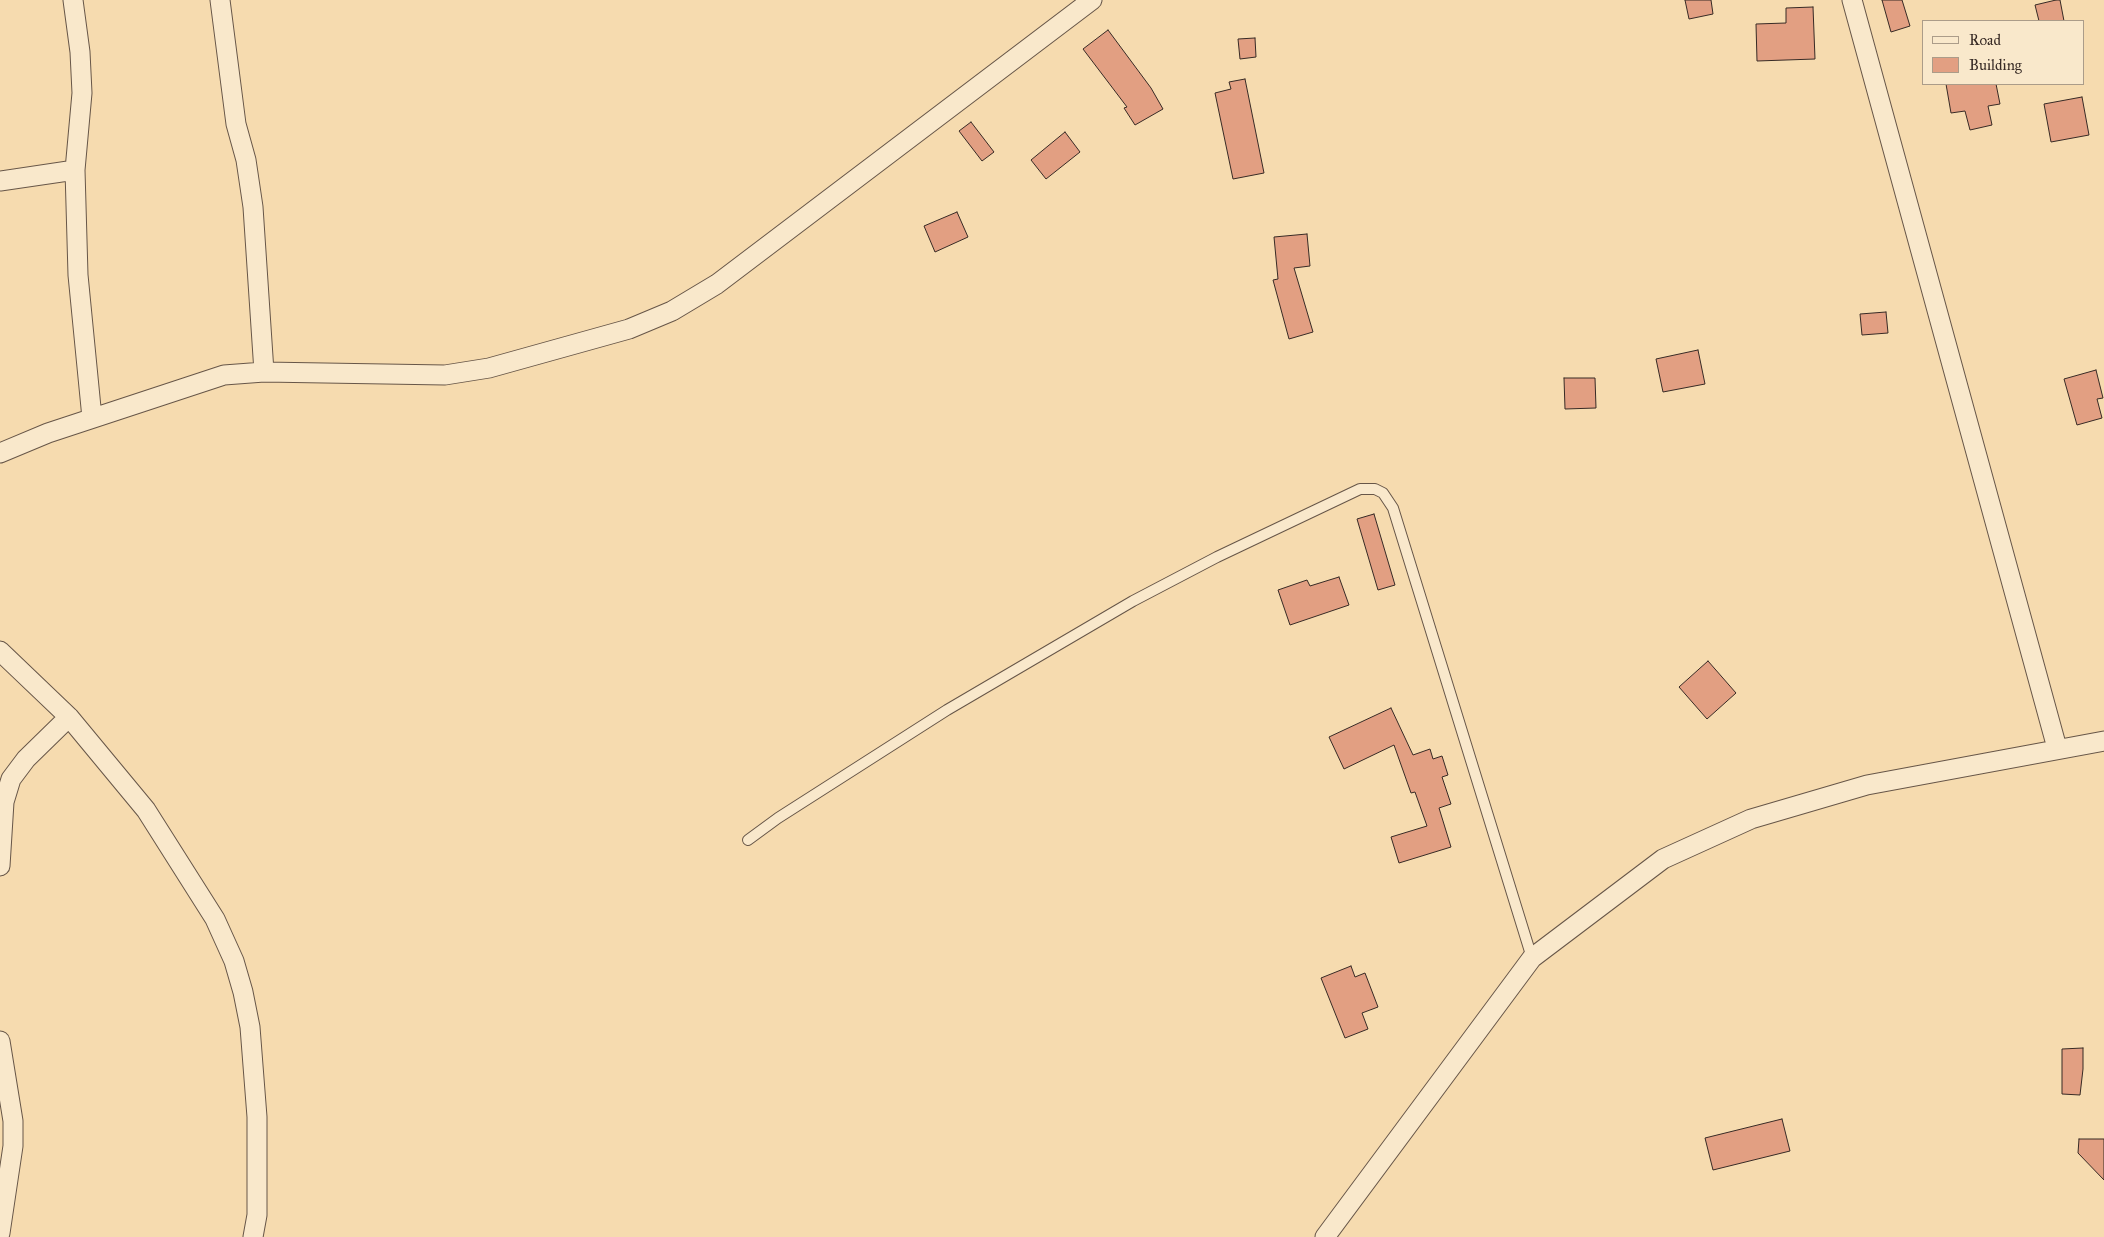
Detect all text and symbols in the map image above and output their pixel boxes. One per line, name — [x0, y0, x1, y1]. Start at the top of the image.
legend — [1922, 20, 2084, 85]
text: Road — [1969, 31, 2001, 49]
text: Building — [1969, 56, 2022, 74]

